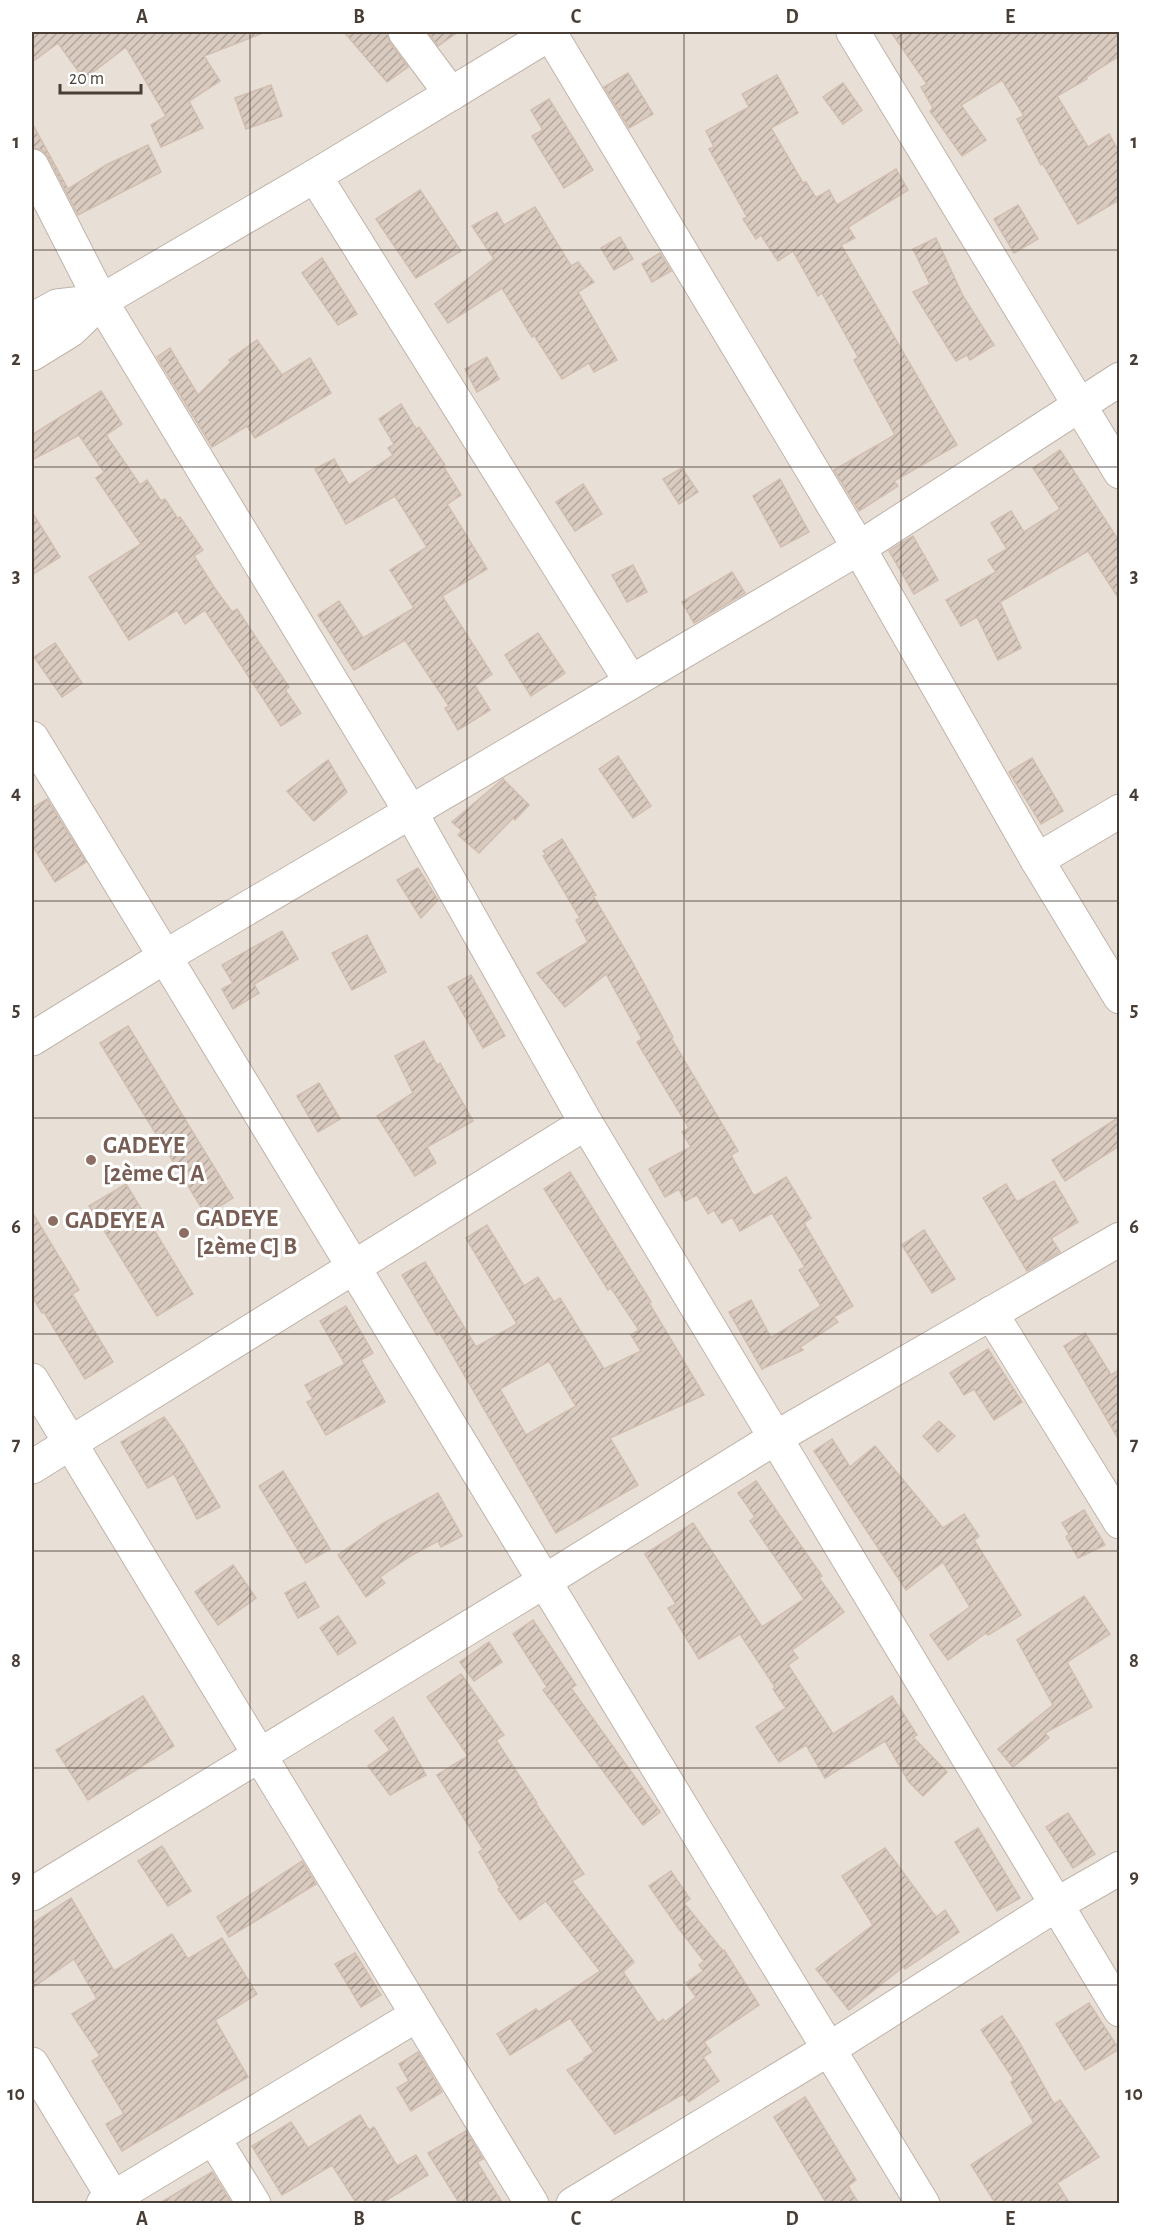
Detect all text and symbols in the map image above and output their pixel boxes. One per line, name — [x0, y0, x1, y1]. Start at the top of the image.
text: A — [136, 7, 148, 27]
text: B — [353, 7, 365, 27]
text: C — [571, 7, 582, 27]
text: D — [785, 7, 799, 27]
text: E — [1005, 7, 1015, 27]
scale bar — [60, 57, 141, 95]
text: 20 m — [69, 70, 104, 88]
text: 1 — [12, 132, 20, 152]
text: 1 — [1130, 132, 1138, 152]
text: 2 — [11, 349, 21, 369]
text: 2 — [1129, 349, 1139, 369]
text: 3 — [12, 566, 20, 586]
text: 3 — [1130, 566, 1138, 586]
text: 4 — [11, 783, 21, 803]
text: 4 — [1129, 783, 1139, 803]
text: 5 — [12, 1000, 20, 1020]
text: 5 — [1130, 1000, 1138, 1020]
place label: GADEYE [2ème C] A — [103, 1134, 205, 1186]
marker: GADEYE [2ème C] A — [84, 1153, 98, 1167]
place label: GADEYE [2ème C] B — [196, 1207, 297, 1259]
place label: GADEYE A — [65, 1209, 166, 1233]
marker: GADEYE A — [46, 1214, 60, 1228]
text: 6 — [11, 1217, 21, 1237]
text: 6 — [1129, 1217, 1139, 1237]
marker: GADEYE [2ème C] B — [177, 1226, 191, 1240]
text: 7 — [12, 1434, 21, 1454]
text: 7 — [1130, 1434, 1139, 1454]
text: 8 — [11, 1651, 21, 1671]
text: 8 — [1129, 1651, 1139, 1671]
text: 9 — [11, 1867, 21, 1887]
text: 9 — [1129, 1867, 1139, 1887]
text: 10 — [7, 2084, 25, 2104]
text: 10 — [1125, 2084, 1143, 2104]
text: A — [136, 2209, 148, 2229]
text: B — [353, 2209, 365, 2229]
text: C — [571, 2209, 582, 2229]
text: D — [785, 2209, 799, 2229]
text: E — [1005, 2209, 1015, 2229]

